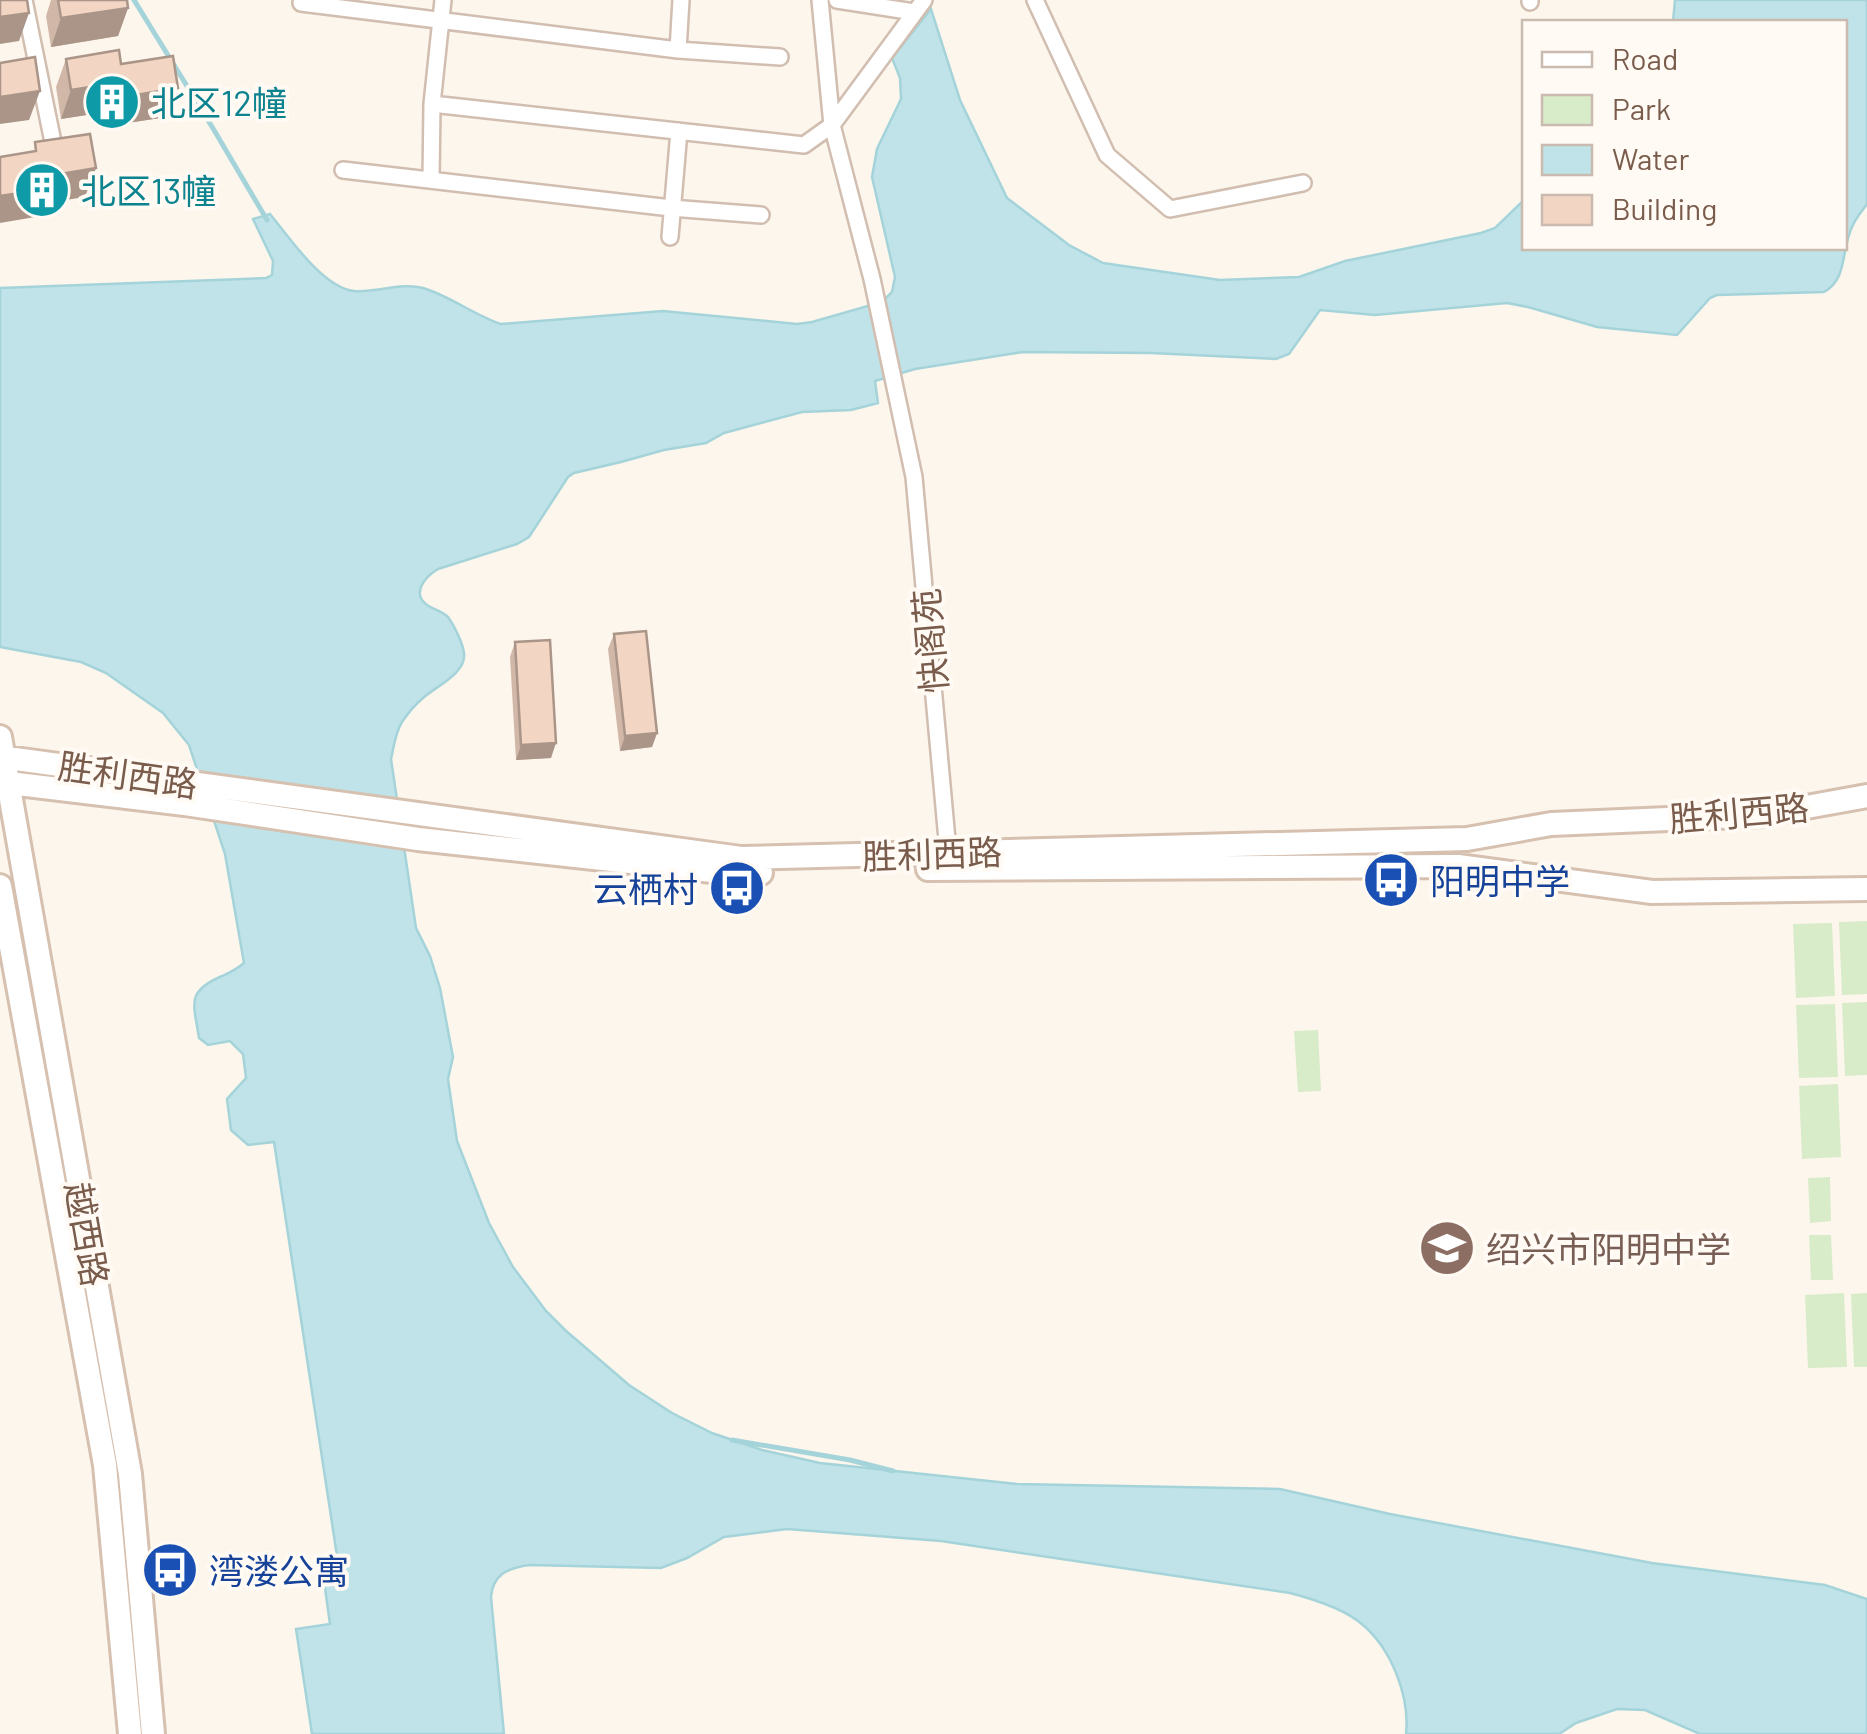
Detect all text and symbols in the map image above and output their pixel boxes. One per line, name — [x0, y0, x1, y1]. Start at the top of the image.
legend — [1522, 20, 1847, 250]
text: Road — [1612, 40, 1678, 76]
building icon: 北区12幢 — [82, 72, 142, 132]
place label: 北区12幢 — [151, 81, 287, 123]
text: Park — [1612, 90, 1671, 126]
text: Water — [1612, 140, 1690, 176]
building icon: 北区13幢 — [12, 160, 72, 220]
place label: 北区13幢 — [81, 169, 216, 211]
text: Building — [1612, 190, 1717, 226]
street label: 快阁苑 — [904, 587, 954, 695]
street label: 胜利西路 — [56, 743, 200, 805]
street label: 胜利西路 — [1667, 785, 1811, 839]
street label: 胜利西路 — [861, 830, 1003, 876]
bus stop icon: 阳明中学 — [1361, 850, 1421, 910]
bus stop icon: 云栖村 — [707, 858, 767, 918]
place label: 阳明中学 — [1430, 859, 1570, 901]
place label: 云栖村 — [593, 867, 698, 909]
street label: 越西路 — [58, 1179, 118, 1289]
school or university icon: 绍兴市阳明中学 — [1417, 1218, 1477, 1278]
place label: 绍兴市阳明中学 — [1486, 1227, 1731, 1269]
bus stop icon: 湾溇公寓 — [140, 1540, 200, 1600]
place label: 湾溇公寓 — [209, 1549, 349, 1591]

